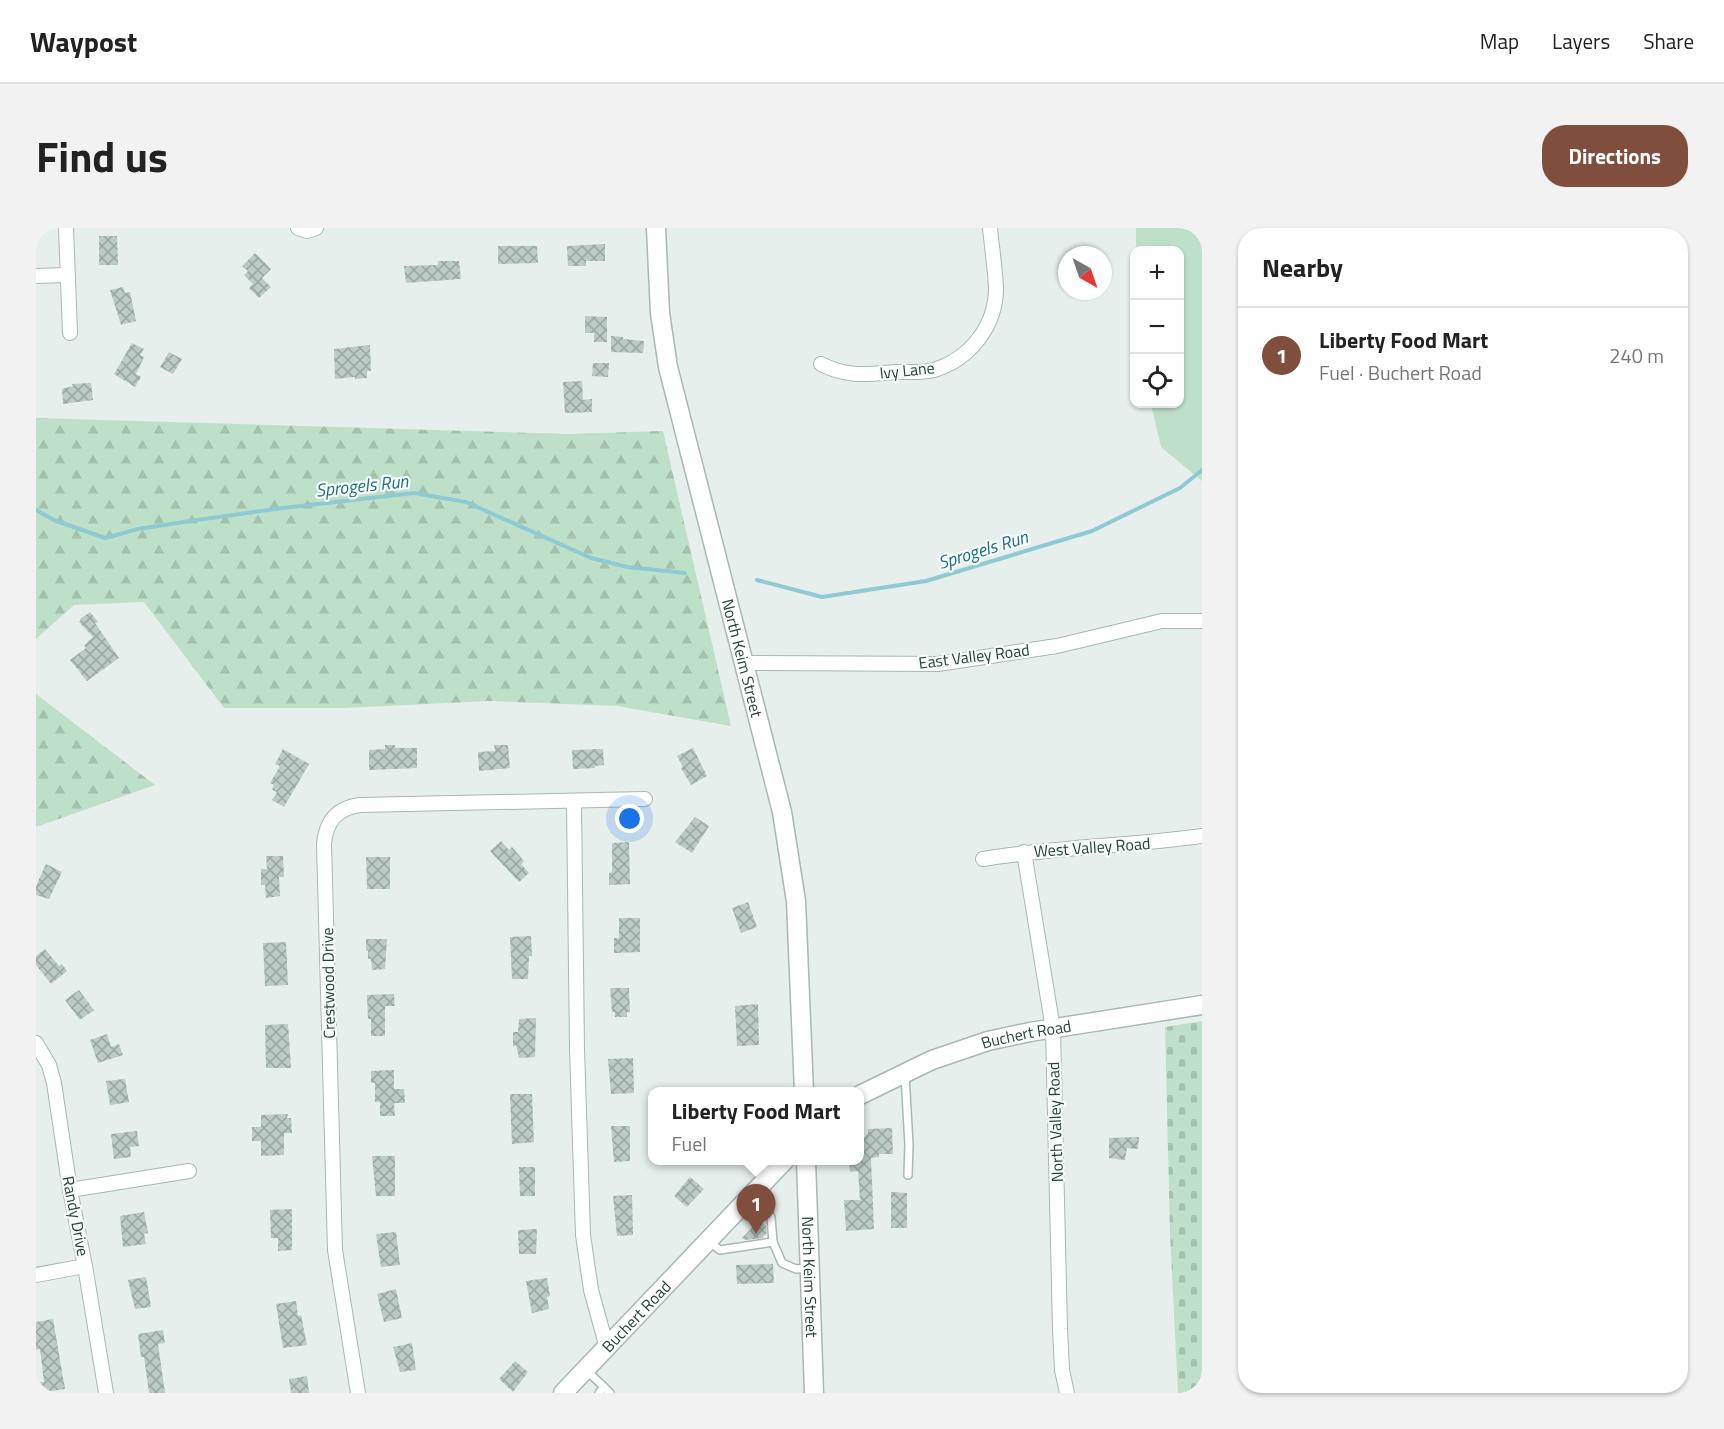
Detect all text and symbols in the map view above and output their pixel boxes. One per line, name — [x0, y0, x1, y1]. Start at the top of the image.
text: Waypost — [30, 20, 137, 63]
text: Map — [1480, 25, 1519, 57]
text: Layers — [1552, 25, 1610, 57]
text: Share — [1643, 25, 1694, 57]
text: Find us — [36, 124, 168, 188]
button: Directions — [1542, 125, 1688, 187]
north arrow — [1058, 246, 1112, 300]
map controls — [1130, 246, 1184, 408]
button: + — [1130, 246, 1184, 300]
text: Nearby — [1262, 248, 1343, 287]
button: − — [1130, 300, 1184, 354]
text: Liberty Food Mart — [1319, 323, 1488, 357]
text: 1 — [1276, 340, 1287, 371]
text: 240 m — [1609, 340, 1664, 371]
button: locate — [1130, 354, 1184, 408]
street label: Ivy Lane — [878, 355, 936, 385]
text: Fuel · Buchert Road — [1319, 357, 1482, 388]
water label: Sprogels Run — [314, 467, 410, 504]
water label: Sprogels Run — [935, 523, 1032, 576]
street label: North Keim Street — [716, 596, 769, 720]
street label: East Valley Road — [917, 637, 1031, 675]
your location — [615, 804, 644, 833]
street label: West Valley Road — [1033, 831, 1151, 863]
street label: Crestwood Drive — [315, 927, 341, 1039]
street label: Buchert Road — [978, 1014, 1073, 1055]
street label: North Valley Road — [1041, 1061, 1069, 1183]
popup — [648, 1087, 864, 1165]
text: Liberty Food Mart — [671, 1094, 841, 1128]
text: Fuel — [671, 1128, 707, 1159]
street label: Randy Drive — [56, 1174, 96, 1258]
pin: 1 — [736, 1184, 776, 1234]
street label: North Keim Street — [796, 1216, 824, 1338]
street label: Buchert Road — [596, 1275, 676, 1358]

